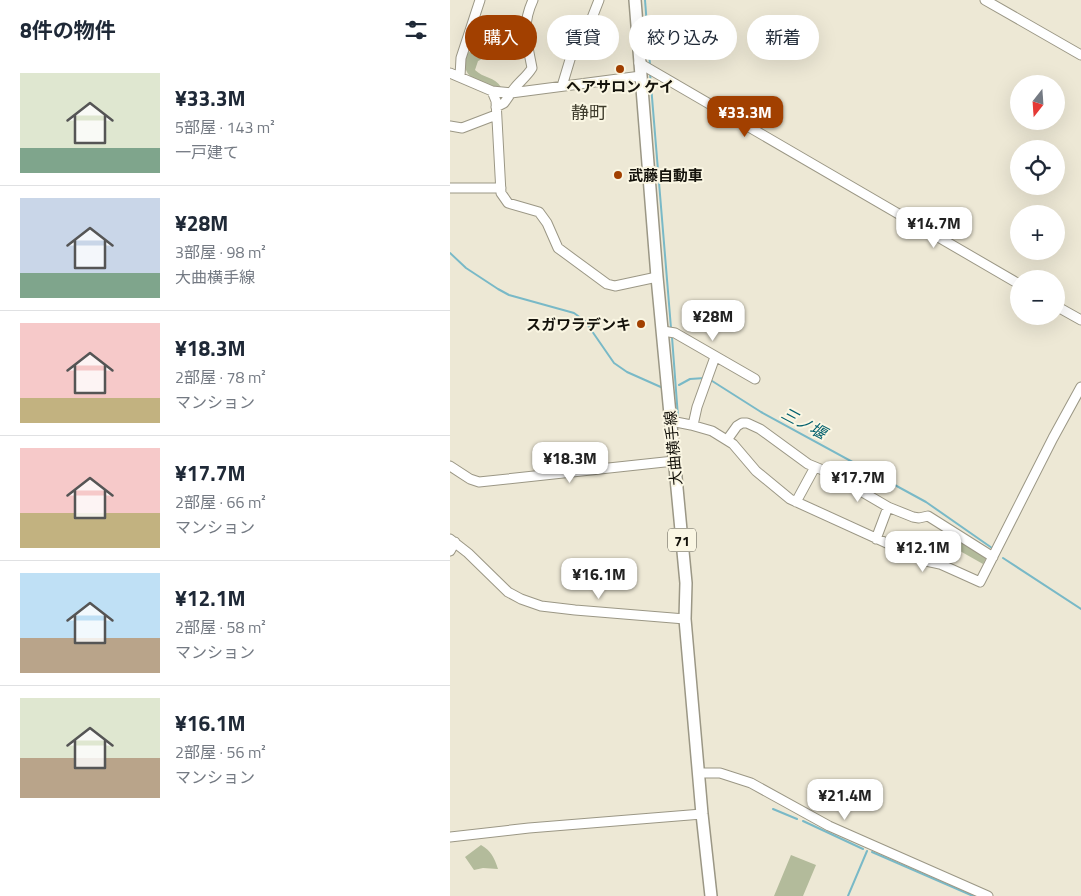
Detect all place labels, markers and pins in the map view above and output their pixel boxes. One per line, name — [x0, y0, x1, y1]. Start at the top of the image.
marker: ヘアサロン ケイ — [614, 63, 626, 75]
place label: ヘアサロン ケイ — [566, 75, 674, 98]
pin: ¥33.3M — [704, 96, 786, 138]
place label: 武藤自動車 — [628, 164, 703, 187]
marker: 武藤自動車 — [612, 169, 624, 181]
pin: ¥14.7M — [893, 206, 975, 249]
pin: ¥28M — [683, 300, 743, 342]
place label: スガワラデンキ — [526, 313, 631, 336]
marker: スガワラデンキ — [635, 318, 647, 330]
pin: ¥18.3M — [529, 442, 611, 484]
pin: ¥17.7M — [817, 460, 899, 503]
pin: ¥12.1M — [882, 530, 964, 573]
pin: ¥16.1M — [558, 558, 640, 600]
pin: ¥21.4M — [804, 778, 886, 821]

